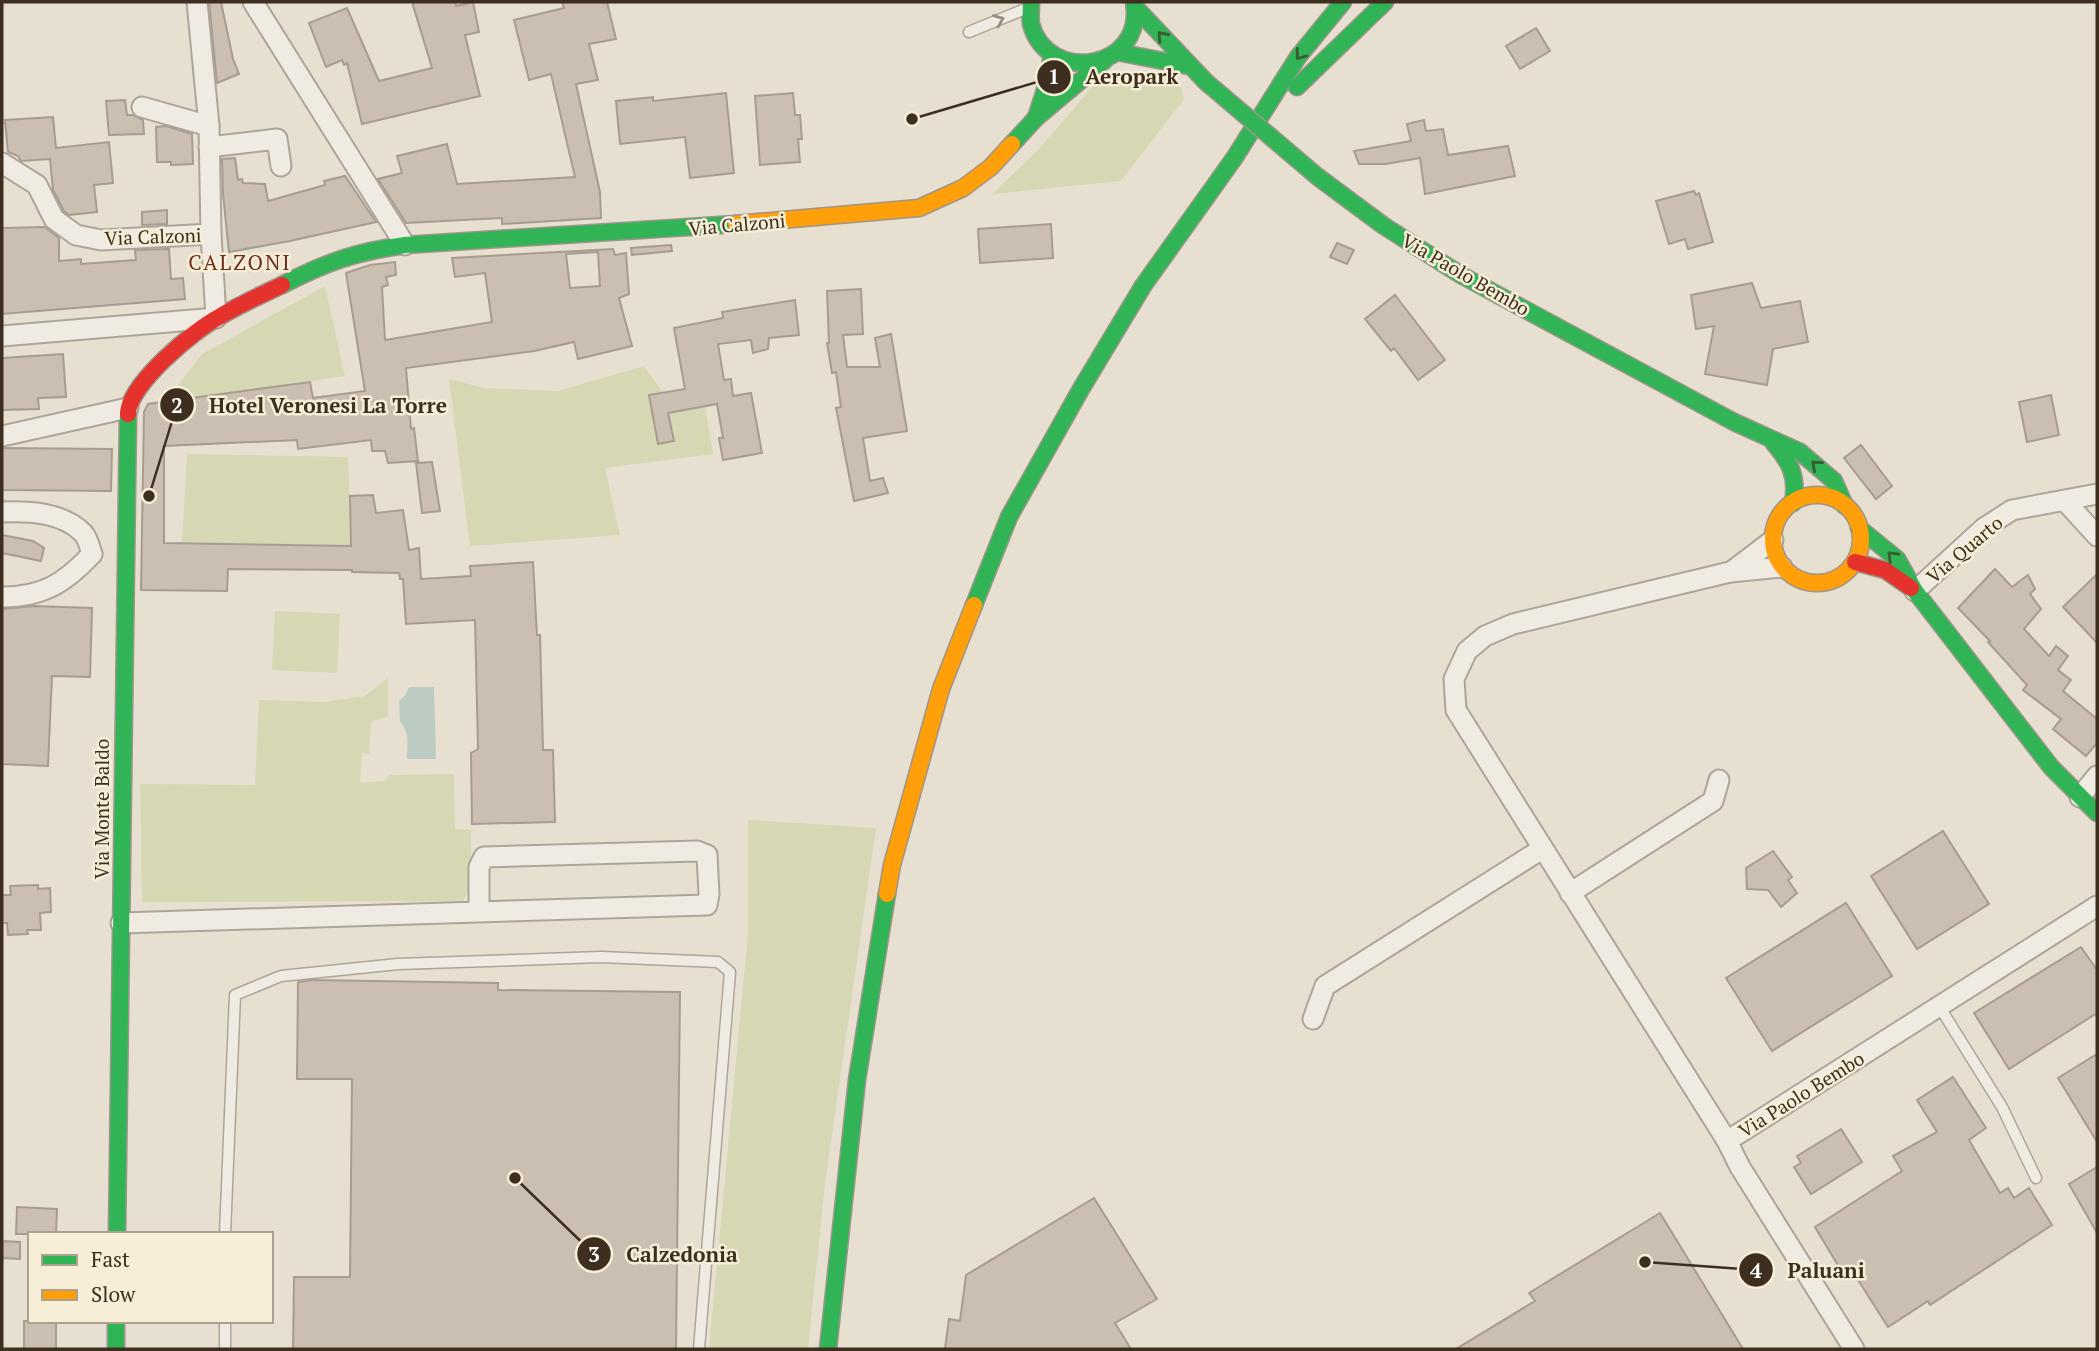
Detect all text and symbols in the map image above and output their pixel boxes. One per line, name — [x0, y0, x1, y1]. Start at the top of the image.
one-way arrow — [993, 14, 1005, 28]
one-way arrow — [1158, 31, 1170, 44]
one-way arrow — [1296, 47, 1308, 59]
callout: Aeropark — [1037, 56, 1193, 98]
text: 1 — [1048, 62, 1060, 90]
text: Aeropark — [1085, 62, 1179, 90]
street label: Via Calzoni — [688, 207, 786, 241]
street label: Via Calzoni — [104, 222, 202, 250]
street label: Via Paolo Bembo — [1398, 227, 1534, 321]
district label: CALZONI — [188, 248, 292, 276]
callout: Hotel Veronesi La Torre — [160, 384, 461, 426]
text: 2 — [171, 391, 183, 419]
text: Hotel Veronesi La Torre — [209, 391, 447, 419]
one-way arrow — [1811, 461, 1824, 474]
street label: Via Quarto — [1921, 510, 2007, 588]
one-way arrow — [1887, 552, 1900, 565]
street label: Via Monte Baldo — [89, 739, 114, 879]
street label: Via Paolo Bembo — [1733, 1045, 1869, 1143]
legend — [28, 1232, 273, 1323]
callout: Calzedonia — [577, 1233, 751, 1275]
text: 3 — [588, 1240, 600, 1268]
text: Calzedonia — [626, 1240, 738, 1268]
text: Fast — [91, 1245, 130, 1273]
callout: Paluani — [1738, 1249, 1878, 1291]
text: 4 — [1750, 1256, 1762, 1284]
text: Paluani — [1787, 1256, 1865, 1284]
text: Slow — [91, 1280, 136, 1308]

